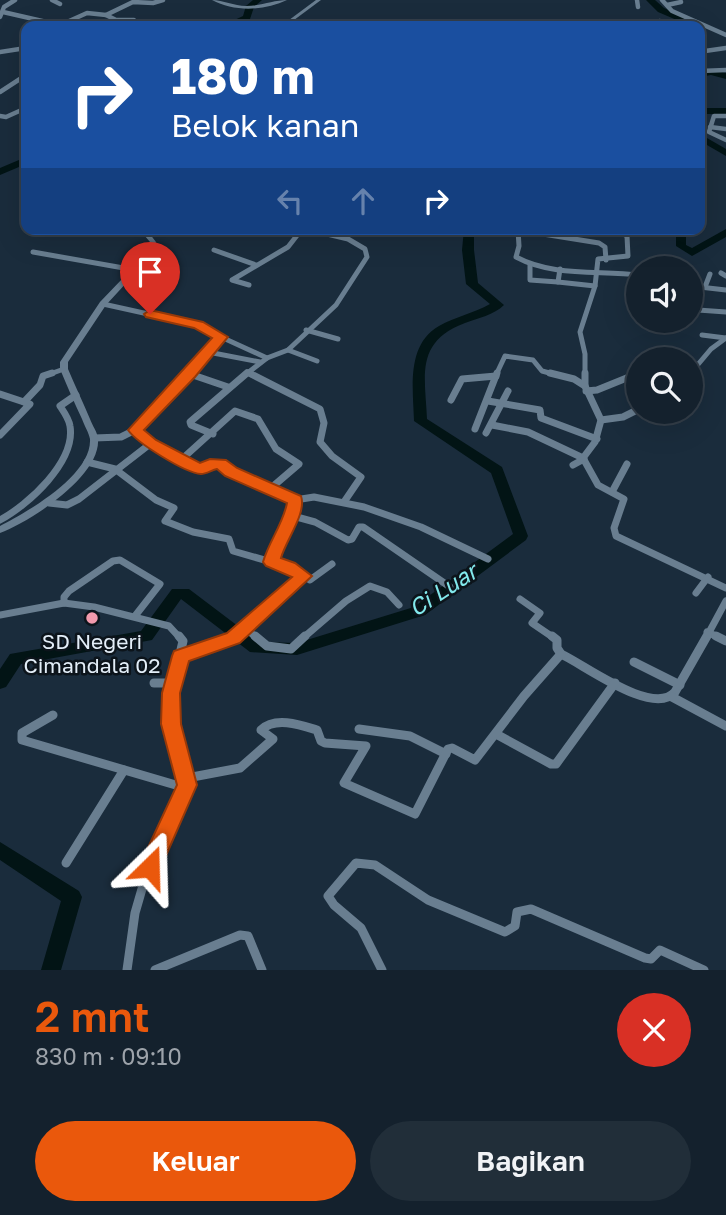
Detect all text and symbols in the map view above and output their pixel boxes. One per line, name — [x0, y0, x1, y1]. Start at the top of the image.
text: 180 m — [171, 46, 315, 105]
icon: right — [56, 49, 147, 140]
text: Belok kanan — [171, 106, 359, 144]
icon: left — [271, 182, 309, 220]
icon: ahead — [344, 182, 382, 220]
icon: right — [417, 182, 455, 220]
pin — [120, 242, 180, 314]
icon: arrive — [131, 253, 169, 291]
map controls — [626, 256, 703, 424]
button: sound — [626, 256, 703, 333]
button: search — [626, 347, 703, 424]
water label: Ci Luar — [403, 555, 485, 622]
marker: SD Negeri Cimandala 02 — [84, 610, 100, 626]
place label: SD Negeri Cimandala 02 — [23, 628, 161, 678]
position arrow — [113, 830, 187, 904]
text: 2 mnt — [35, 991, 150, 1041]
button: close — [617, 993, 691, 1067]
text: 830 m · 09:10 — [35, 1042, 182, 1070]
button: Keluar — [35, 1121, 356, 1201]
button: Bagikan — [370, 1121, 691, 1201]

